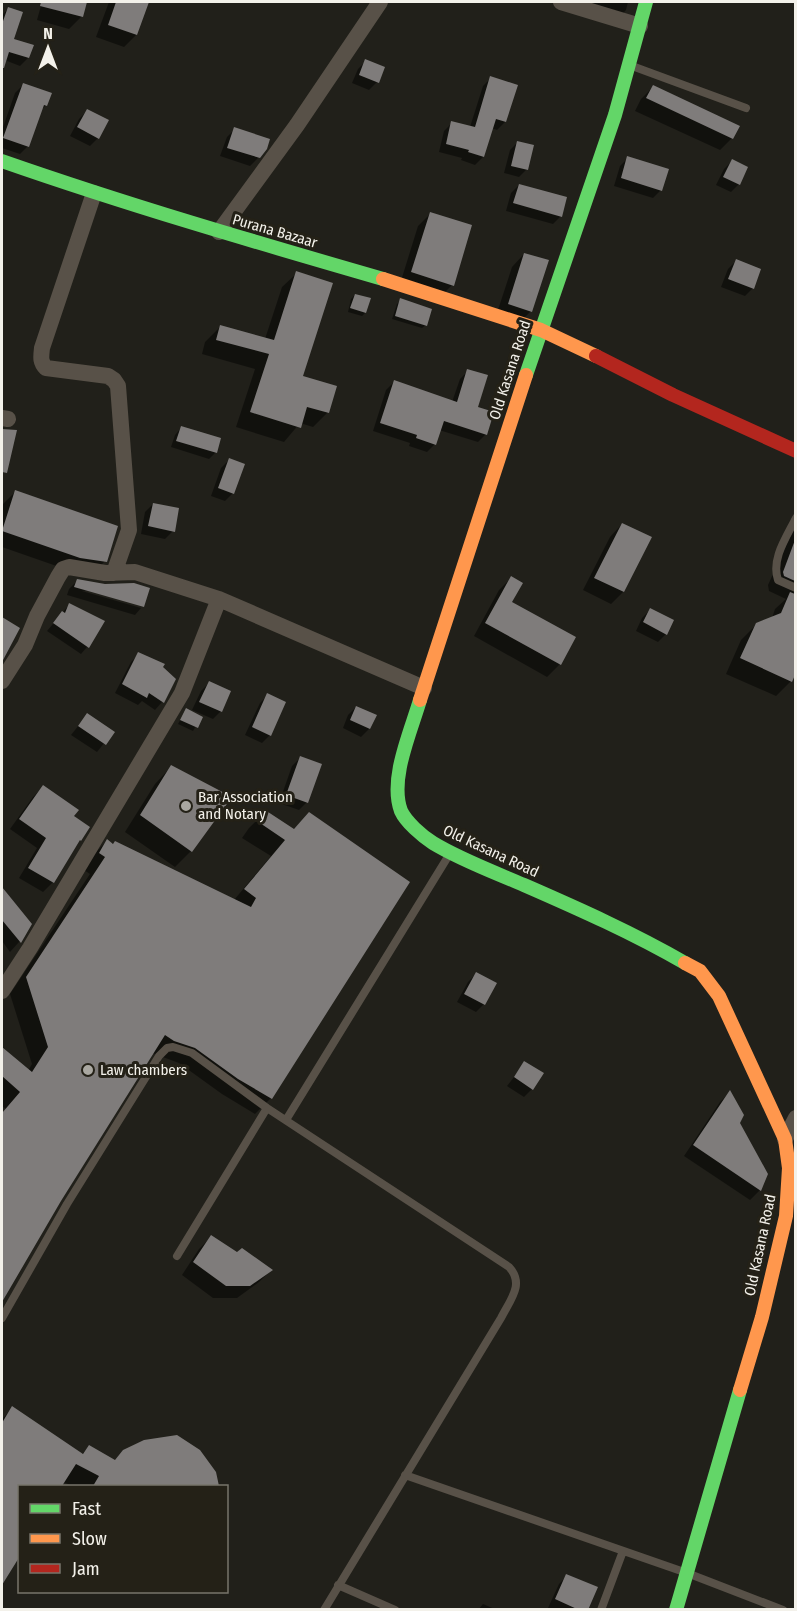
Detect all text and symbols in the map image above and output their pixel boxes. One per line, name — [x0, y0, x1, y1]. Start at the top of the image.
north arrow — [18, 18, 78, 78]
text: N — [43, 24, 53, 43]
street label: Purana Bazaar — [231, 210, 320, 252]
street label: Old Kasana Road — [485, 318, 535, 422]
place label: Bar Association and Notary — [198, 788, 293, 823]
marker: Bar Association and Notary — [179, 799, 193, 813]
street label: Old Kasana Road — [440, 821, 542, 881]
place label: Law chambers — [100, 1061, 187, 1079]
marker: Law chambers — [81, 1063, 95, 1077]
street label: Old Kasana Road — [740, 1193, 780, 1297]
legend — [18, 1485, 228, 1593]
text: Fast — [72, 1498, 101, 1520]
text: Slow — [72, 1528, 107, 1550]
text: Jam — [72, 1558, 100, 1580]

